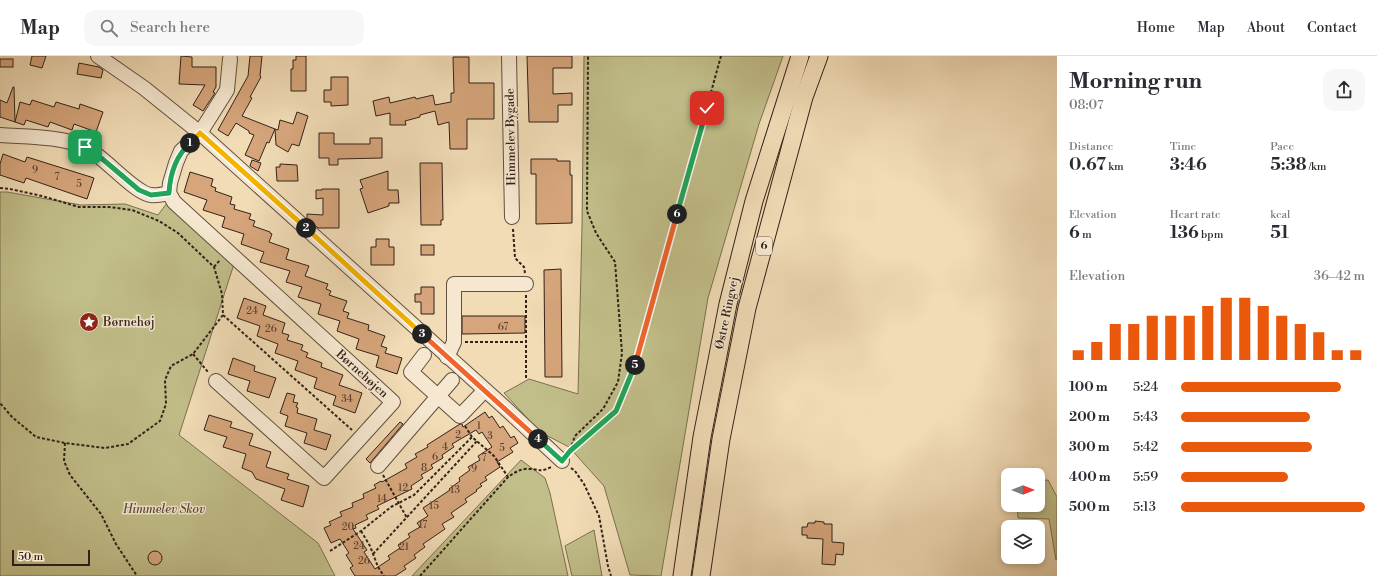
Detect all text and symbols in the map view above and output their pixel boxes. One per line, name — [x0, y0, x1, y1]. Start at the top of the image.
search box — [84, 10, 364, 46]
text: Map — [20, 16, 60, 40]
icon: search — [98, 17, 120, 39]
text: Search here — [130, 18, 210, 37]
text: Home — [1137, 19, 1175, 37]
text: Map — [1197, 19, 1225, 37]
text: About — [1247, 19, 1285, 37]
text: Contact — [1307, 19, 1357, 37]
text: Morning run — [1069, 68, 1202, 95]
button: share — [1323, 69, 1365, 111]
street label: Himmelev Bygade — [503, 88, 519, 186]
pin — [690, 91, 724, 125]
icon: check — [696, 97, 718, 119]
text: 08:07 — [1069, 97, 1104, 113]
pin — [68, 130, 102, 164]
pin: 1 — [180, 133, 200, 153]
icon: arrive — [74, 136, 96, 158]
text: 1 — [187, 136, 193, 150]
text: Distance — [1069, 140, 1113, 154]
text: Time — [1170, 140, 1196, 154]
text: Pace — [1270, 140, 1294, 154]
text: 0.67 — [1069, 154, 1106, 176]
text: 3:46 — [1170, 154, 1207, 176]
text: 5:38 — [1270, 154, 1307, 176]
text: km — [1106, 160, 1124, 174]
text: /km — [1307, 160, 1326, 174]
house number: 9 — [32, 164, 38, 176]
house number: 7 — [54, 171, 60, 183]
house number: 5 — [76, 178, 82, 190]
pin: 6 — [667, 204, 687, 224]
text: 6 — [674, 207, 680, 221]
text: Elevation — [1069, 208, 1117, 222]
text: Heart rate — [1170, 208, 1220, 222]
text: kcal — [1270, 208, 1290, 222]
pin: 2 — [296, 218, 316, 238]
text: 2 — [303, 221, 309, 235]
text: 6 — [1069, 222, 1080, 244]
text: 136 — [1170, 222, 1199, 244]
text: 51 — [1270, 222, 1289, 244]
text: m — [1080, 228, 1092, 242]
text: bpm — [1199, 228, 1223, 242]
road number: 6 — [756, 237, 772, 255]
text: Elevation — [1069, 268, 1125, 284]
text: 36–42 m — [1314, 268, 1365, 284]
street label: Østre Ringvej — [712, 275, 742, 351]
house number: 24 — [246, 305, 258, 317]
place icon: Børnehøj — [78, 311, 100, 333]
place label: Børnehøj — [102, 315, 155, 330]
house number: 67 — [498, 321, 508, 333]
house number: 26 — [265, 323, 277, 335]
pin: 3 — [412, 324, 432, 344]
text: 3 — [419, 327, 425, 341]
street label: Børnehøjen — [332, 346, 391, 401]
pin: 5 — [625, 355, 645, 375]
text: 5 — [632, 358, 638, 372]
text: 100 m — [1069, 379, 1108, 395]
text: 5:24 — [1133, 379, 1158, 395]
house number: 34 — [341, 393, 353, 405]
text: 200 m — [1069, 409, 1110, 425]
text: 5:43 — [1133, 409, 1158, 425]
house number: 1 — [477, 420, 482, 432]
house number: 2 — [455, 429, 461, 441]
pin: 4 — [528, 429, 548, 449]
house number: 3 — [487, 430, 493, 442]
text: 4 — [534, 432, 542, 446]
text: 300 m — [1069, 439, 1110, 455]
text: 5:42 — [1133, 439, 1158, 455]
house number: 4 — [442, 441, 448, 453]
house number: 5 — [499, 442, 505, 454]
house number: 6 — [432, 451, 438, 463]
house number: 7 — [481, 452, 487, 464]
house number: 8 — [421, 462, 427, 474]
house number: 9 — [471, 463, 477, 475]
north arrow — [1001, 468, 1045, 512]
map controls — [1001, 468, 1045, 564]
text: 400 m — [1069, 469, 1111, 485]
text: 5:59 — [1133, 469, 1158, 485]
house number: 12 — [398, 482, 408, 494]
house number: 13 — [450, 484, 460, 496]
house number: 14 — [377, 493, 387, 505]
text: 500 m — [1069, 499, 1110, 515]
text: 5:13 — [1133, 499, 1156, 515]
house number: 15 — [429, 500, 439, 512]
park label: Himmelev Skov — [122, 502, 205, 517]
house number: 17 — [419, 519, 427, 531]
button: layers — [1001, 520, 1045, 564]
house number: 20 — [342, 521, 355, 533]
house number: 24 — [353, 540, 365, 552]
house number: 21 — [399, 541, 410, 553]
scale bar — [12, 548, 90, 567]
text: 50 m — [18, 550, 43, 564]
house number: 26 — [358, 555, 370, 567]

